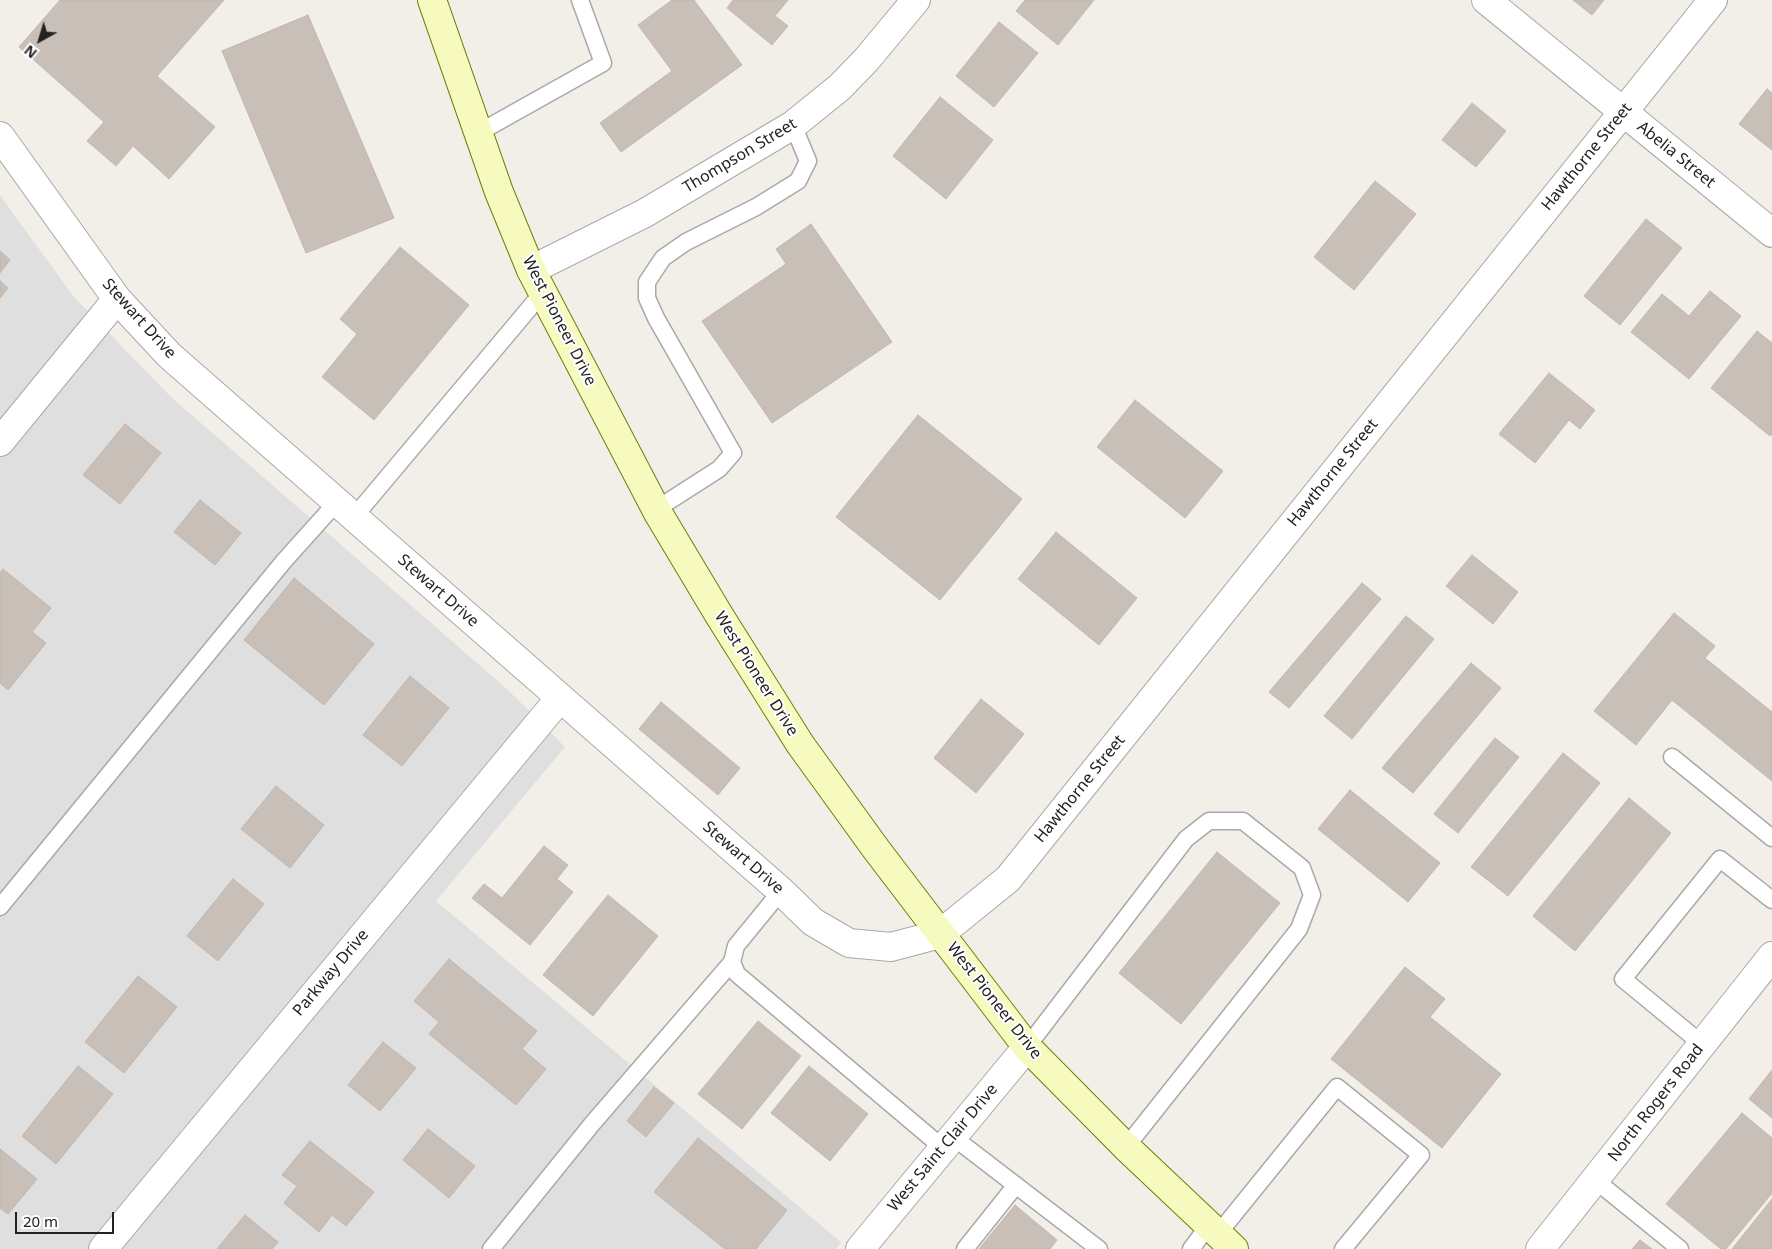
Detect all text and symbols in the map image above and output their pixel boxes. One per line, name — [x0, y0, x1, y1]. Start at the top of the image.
north arrow — [15, 15, 65, 65]
text: N — [20, 41, 41, 63]
street label: Hawthorne Street — [1538, 99, 1636, 215]
street label: Thompson Street — [680, 114, 800, 198]
street label: Abelia Street — [1633, 118, 1719, 192]
street label: West Pioneer Drive — [518, 253, 600, 389]
street label: Stewart Drive — [98, 275, 180, 363]
street label: Hawthorne Street — [1284, 415, 1382, 531]
street label: Stewart Drive — [394, 551, 482, 631]
street label: West Pioneer Drive — [710, 608, 802, 740]
street label: Hawthorne Street — [1031, 731, 1129, 847]
street label: Stewart Drive — [699, 818, 787, 898]
street label: Parkway Drive — [289, 926, 373, 1020]
street label: West Pioneer Drive — [942, 939, 1046, 1063]
street label: North Rogers Road — [1604, 1040, 1708, 1166]
street label: West Saint Clair Drive — [884, 1080, 1002, 1216]
scale bar — [18, 1202, 116, 1234]
text: 20 m — [23, 1211, 58, 1231]

